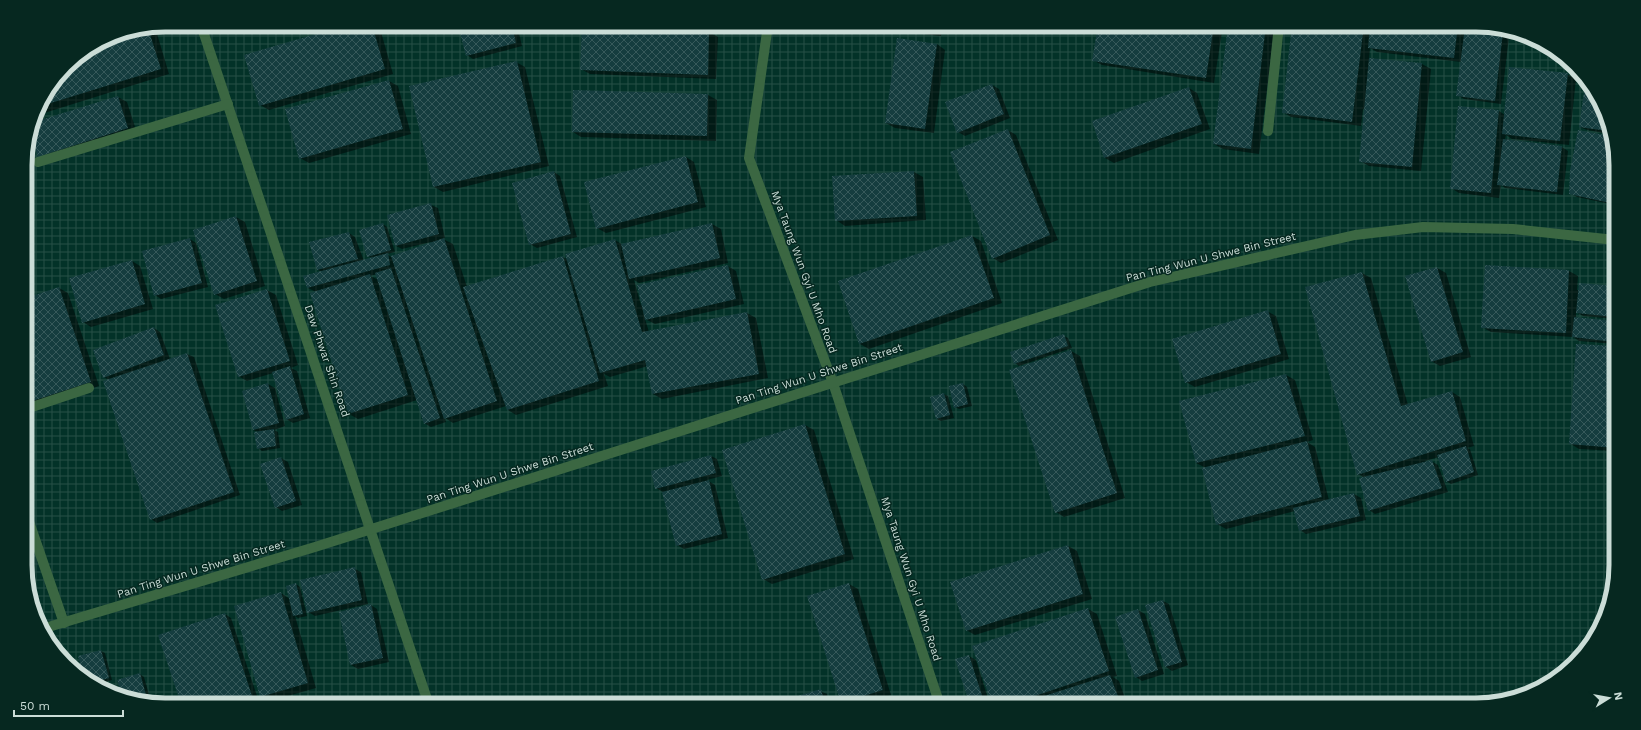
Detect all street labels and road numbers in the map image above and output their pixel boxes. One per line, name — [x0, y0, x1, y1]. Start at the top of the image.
street label: Mya Taung Wun Gyi U Mho Road — [768, 189, 840, 355]
street label: Pan Ting Wun U Shwe Bin Street — [1125, 229, 1298, 284]
street label: Daw Phwar Shin Road — [302, 303, 352, 419]
street label: Pan Ting Wun U Shwe Bin Street — [734, 341, 904, 407]
street label: Pan Ting Wun U Shwe Bin Street — [425, 440, 595, 506]
street label: Mya Taung Wun Gyi U Mho Road — [878, 495, 944, 663]
street label: Pan Ting Wun U Shwe Bin Street — [116, 537, 287, 601]

